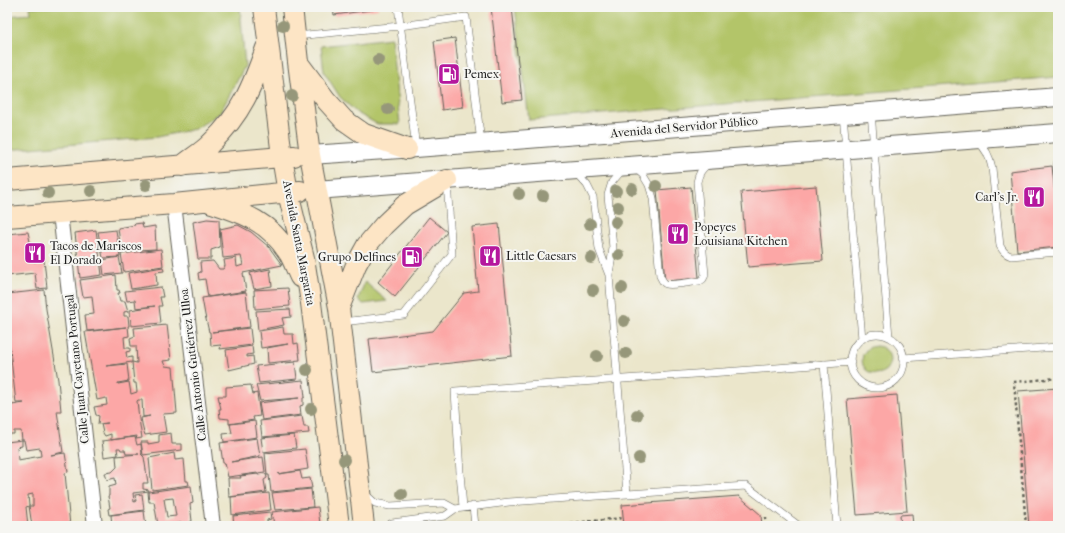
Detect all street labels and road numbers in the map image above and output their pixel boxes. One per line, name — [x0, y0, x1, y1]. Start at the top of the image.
street label: Avenida del Servidor Público — [609, 114, 758, 141]
street label: Avenida Santa Margarita — [280, 178, 318, 307]
street label: Calle Antonio Gutiérrez Ulloa — [177, 288, 209, 442]
street label: Calle Juan Cayetano Portugal — [62, 293, 92, 444]

